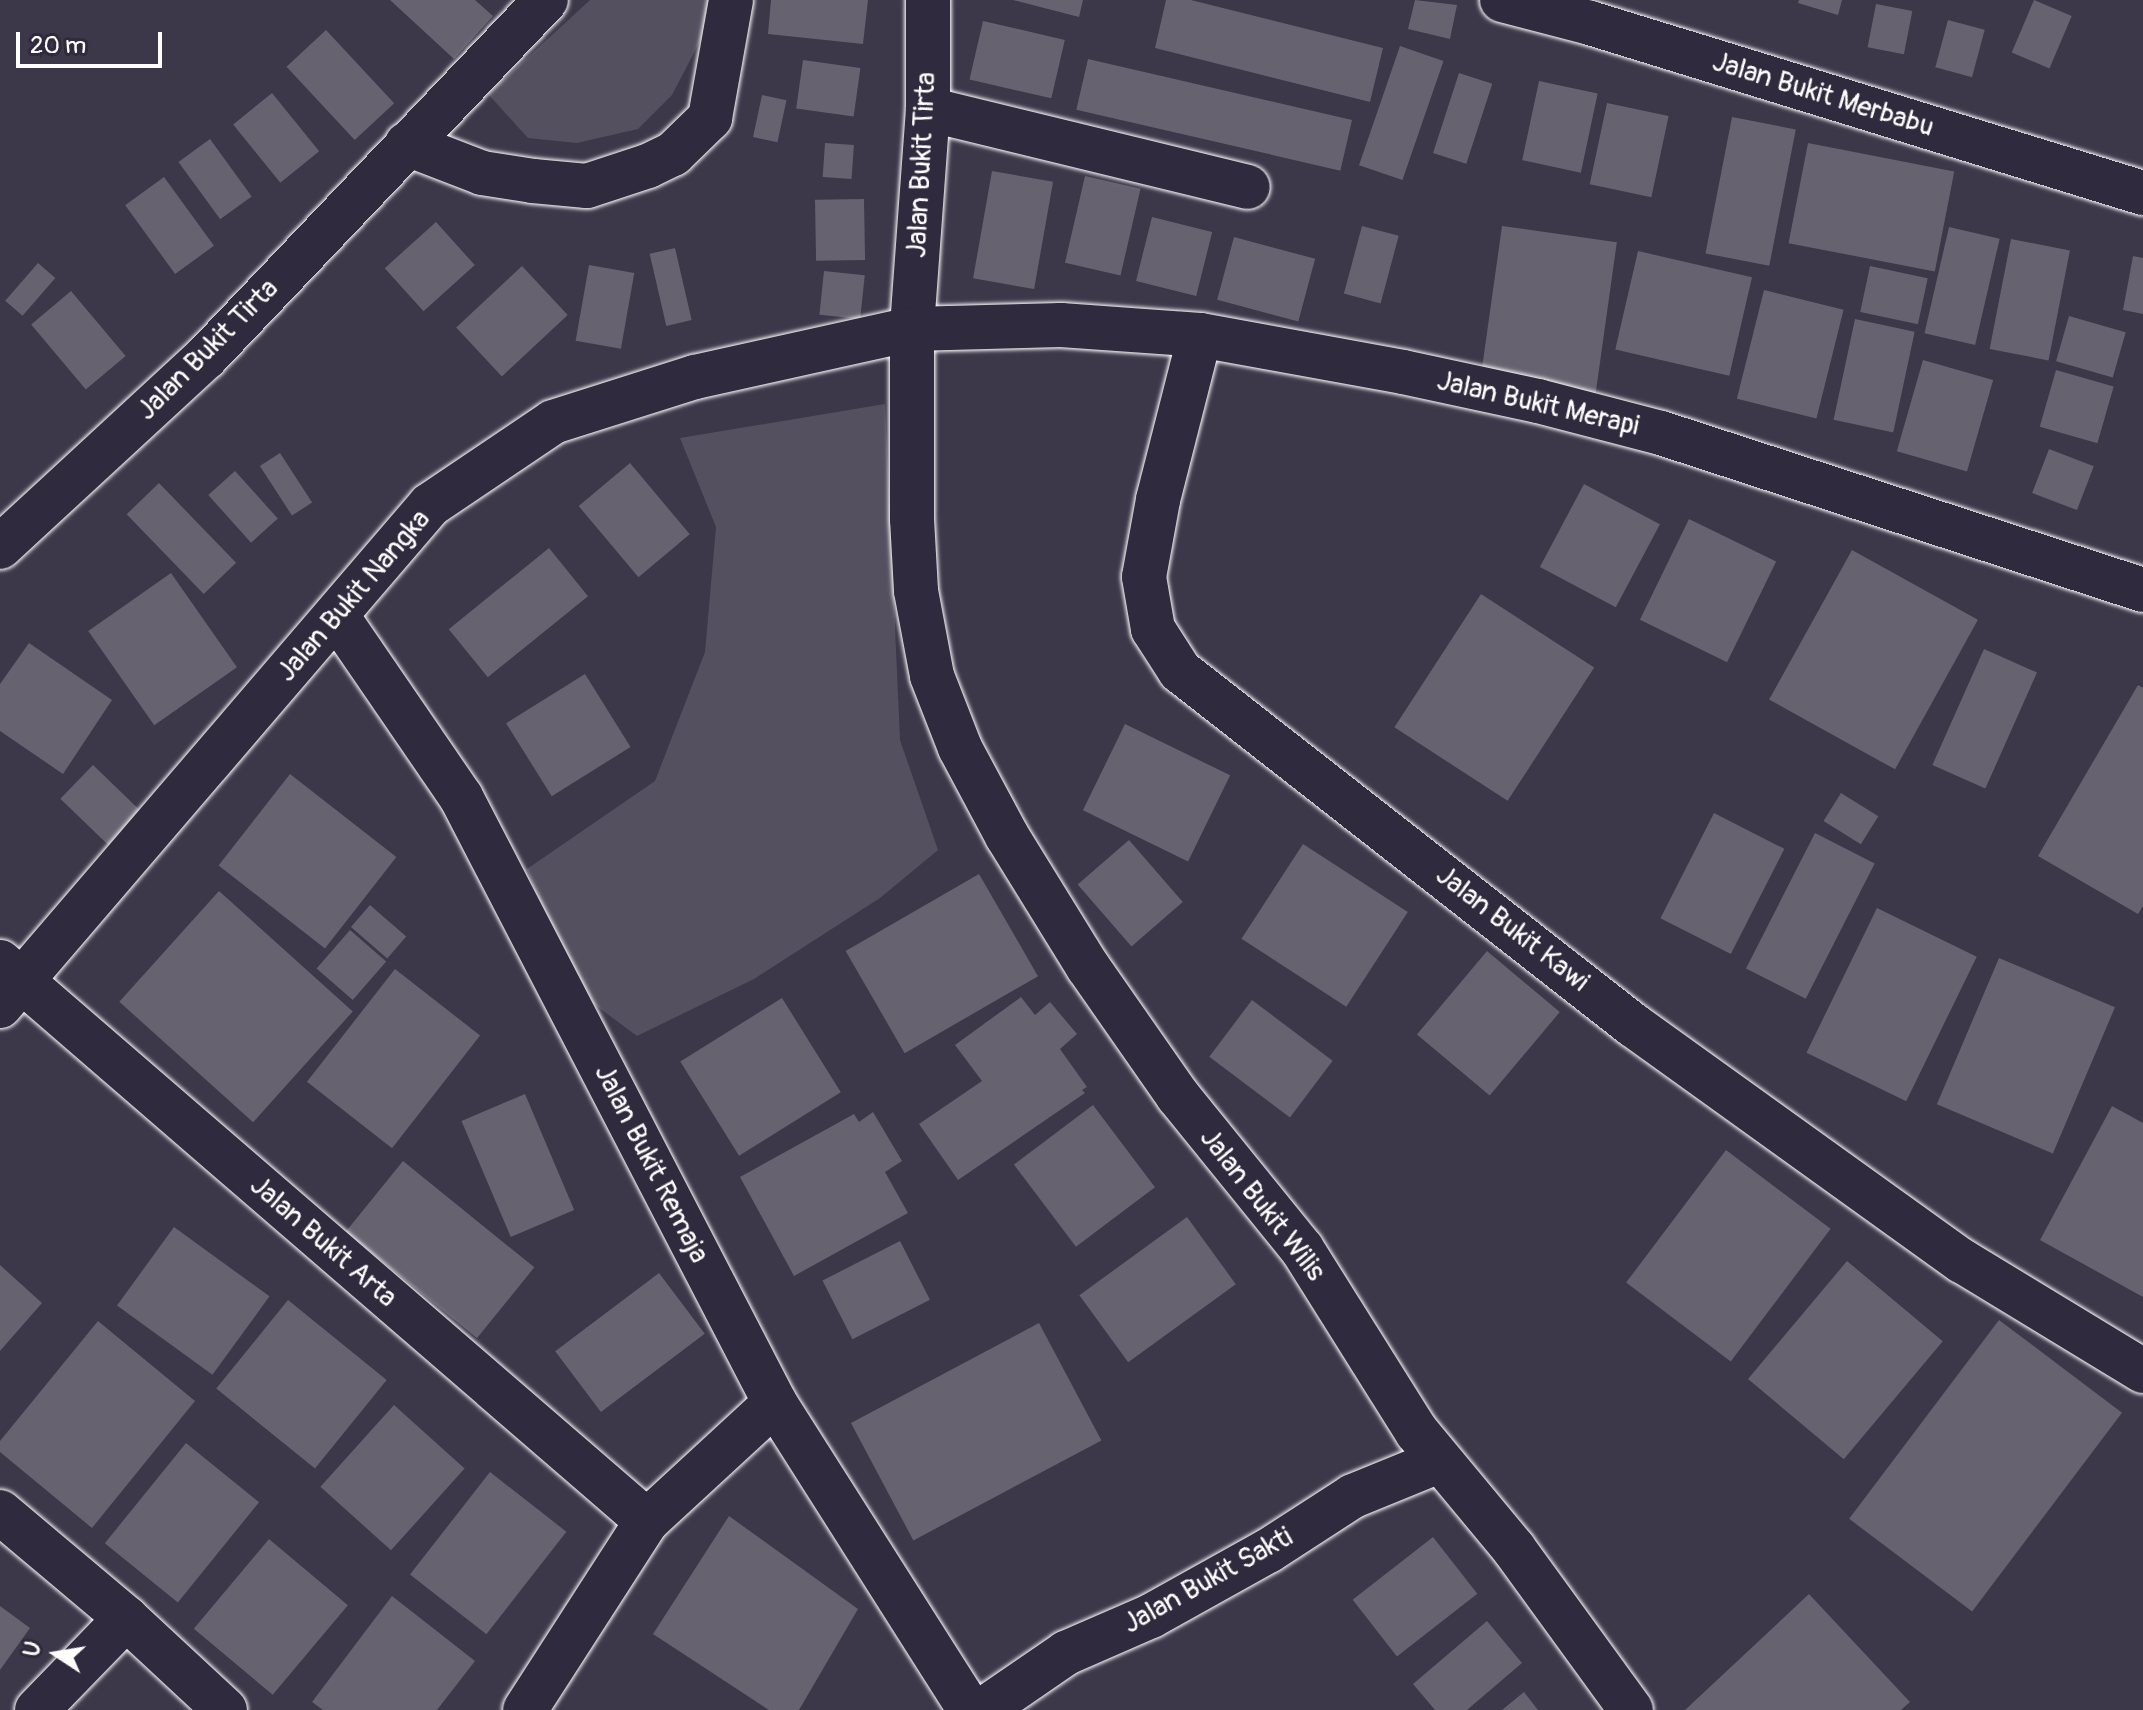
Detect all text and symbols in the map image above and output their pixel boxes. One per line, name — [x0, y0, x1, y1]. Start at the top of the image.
scale bar — [20, 16, 166, 66]
text: 20 m — [30, 31, 86, 60]
street label: Jalan Bukit Merbabu — [1708, 45, 1938, 145]
street label: Jalan Bukit Tirta — [900, 71, 944, 259]
street label: Jalan Bukit Tirta — [130, 272, 286, 428]
street label: Jalan Bukit Merapi — [1434, 364, 1642, 444]
street label: Jalan Bukit Nangka — [270, 503, 438, 689]
street label: Jalan Bukit Kawi — [1429, 859, 1595, 999]
street label: Jalan Bukit Remaja — [586, 1059, 716, 1269]
street label: Jalan Bukit Wilis — [1192, 1122, 1332, 1288]
street label: Jalan Bukit Arta — [243, 1169, 403, 1315]
street label: Jalan Bukit Sakti — [1117, 1521, 1299, 1641]
north arrow — [16, 1614, 96, 1694]
text: U — [17, 1639, 48, 1659]

